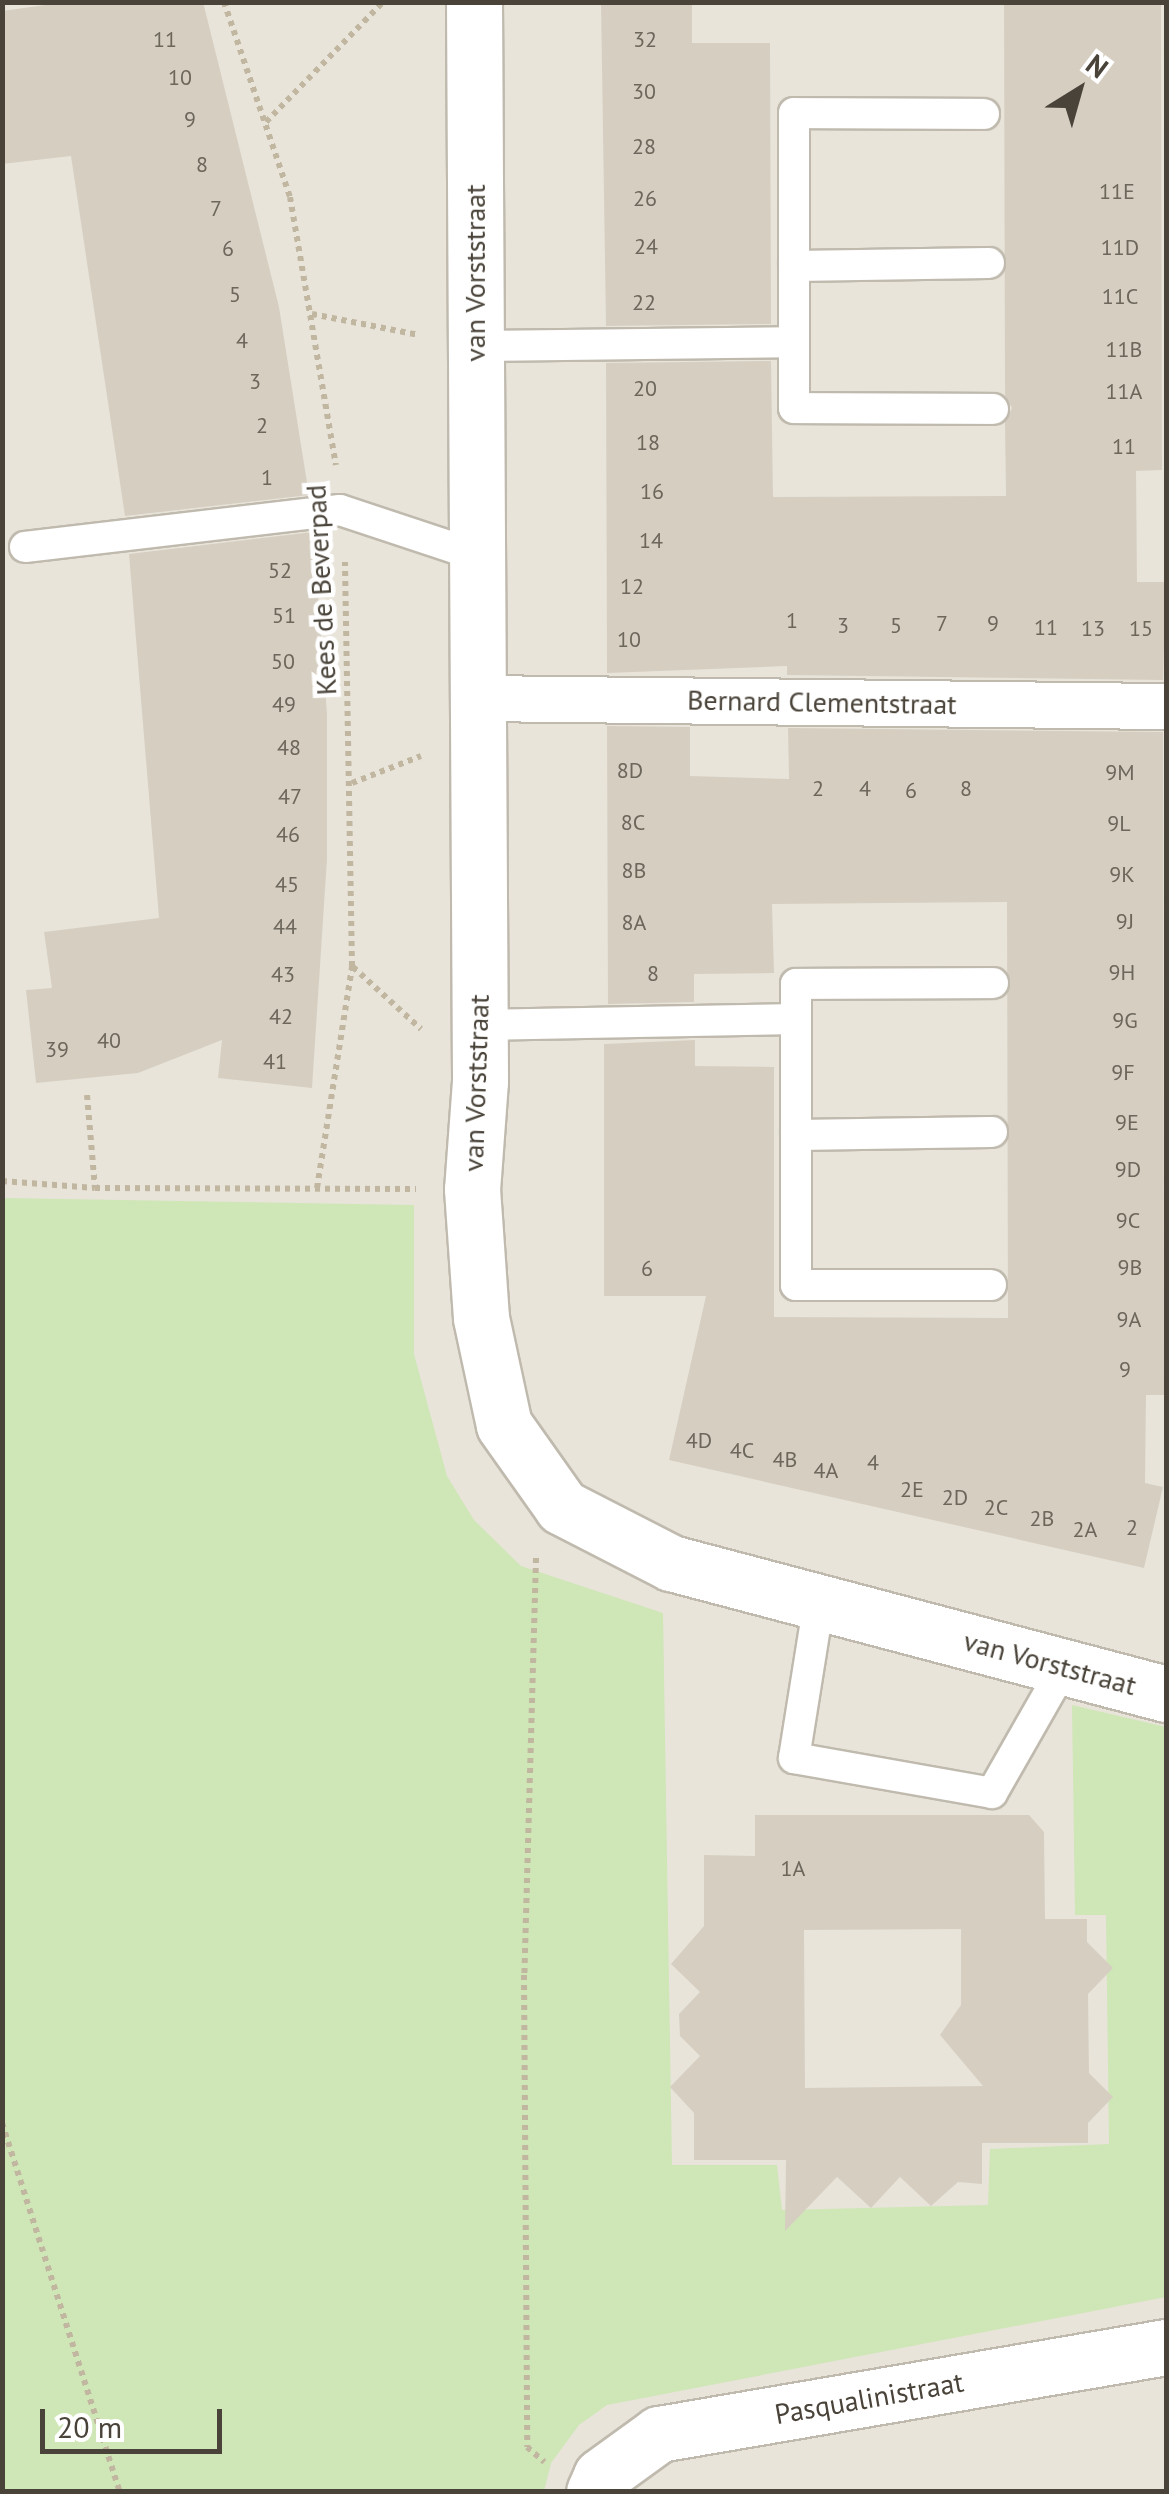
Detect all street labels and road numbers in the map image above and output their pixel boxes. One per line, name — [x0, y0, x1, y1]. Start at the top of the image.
street label: van Vorststraat — [458, 184, 492, 362]
street label: Kees de Beverpad — [299, 484, 343, 696]
street label: Bernard Clementstraat — [687, 683, 957, 721]
street label: van Vorststraat — [456, 993, 496, 1173]
street label: van Vorststraat — [960, 1624, 1140, 1702]
street label: Pasqualinistraat — [772, 2365, 966, 2431]

